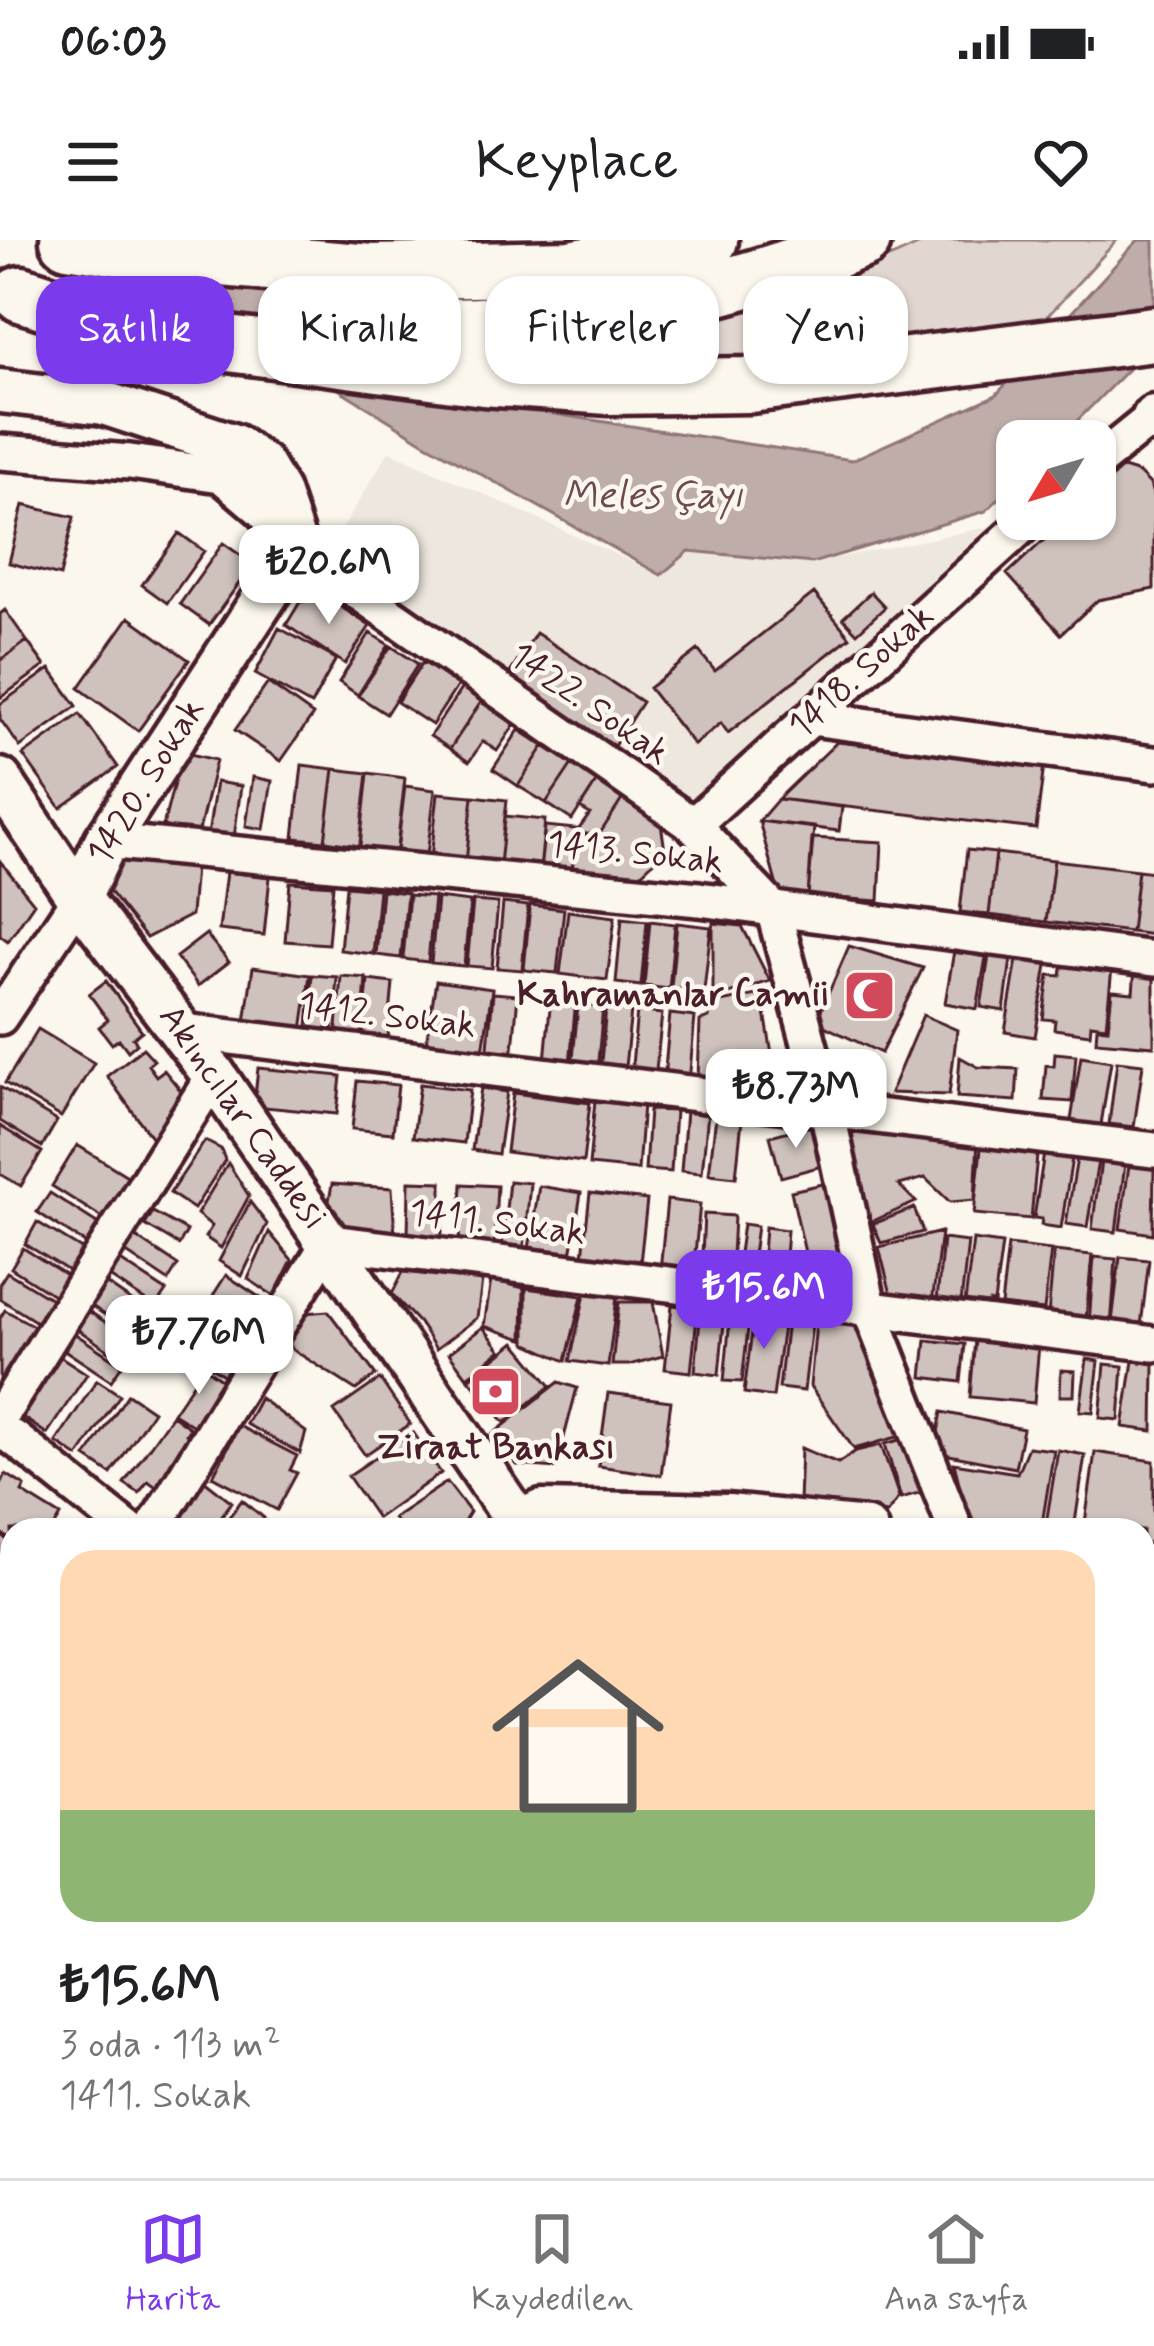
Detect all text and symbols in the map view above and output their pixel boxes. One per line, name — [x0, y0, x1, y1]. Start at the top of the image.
text: 06:03 — [60, 13, 166, 72]
text: Keyplace — [476, 127, 678, 198]
icon: menu — [60, 129, 126, 195]
icon: heart — [1028, 129, 1094, 195]
chip: Satılık — [36, 276, 234, 384]
chip: Kiralık — [258, 276, 461, 384]
chip: Filtreler — [485, 276, 719, 384]
chip: Yeni — [743, 276, 908, 384]
north arrow — [996, 420, 1116, 540]
map controls — [996, 420, 1116, 540]
water label: Meles Çayı — [563, 471, 744, 522]
pin: ₺20.6M — [231, 525, 427, 627]
text: ₺20.6M — [266, 538, 392, 589]
street label: 1418. Sokak — [779, 594, 945, 750]
street label: 1422. Sokak — [500, 633, 678, 777]
street label: 1420. Sokak — [77, 690, 217, 874]
street label: 1413. Sokak — [545, 821, 725, 887]
mosque icon: Kahramanlar Camii — [841, 967, 897, 1023]
place label: Kahramanlar Camii — [517, 972, 830, 1019]
street label: 1412. Sokak — [296, 983, 478, 1051]
street label: Akıncılar Caddesi — [147, 996, 337, 1240]
pin: ₺8.73M — [698, 1049, 894, 1151]
text: ₺8.73M — [733, 1062, 859, 1113]
street label: 1411. Sokak — [407, 1190, 587, 1258]
pin: ₺15.6M — [666, 1250, 862, 1352]
text: ₺15.6M — [703, 1263, 825, 1314]
pin: ₺7.76M — [101, 1295, 297, 1397]
text: ₺7.76M — [132, 1308, 266, 1359]
bank icon: Ziraat Bankası — [468, 1364, 524, 1420]
place label: Ziraat Bankası — [377, 1425, 615, 1472]
icon: home — [470, 1628, 686, 1844]
text: ₺15.6M — [60, 1954, 221, 2020]
text: 3 oda · 113 m² — [60, 2020, 281, 2071]
text: 1411. Sokak — [60, 2071, 251, 2122]
tab: Harita — [126, 2206, 220, 2322]
tab: Kaydedilen — [471, 2206, 633, 2322]
tab: Ana sayfa — [884, 2206, 1028, 2322]

